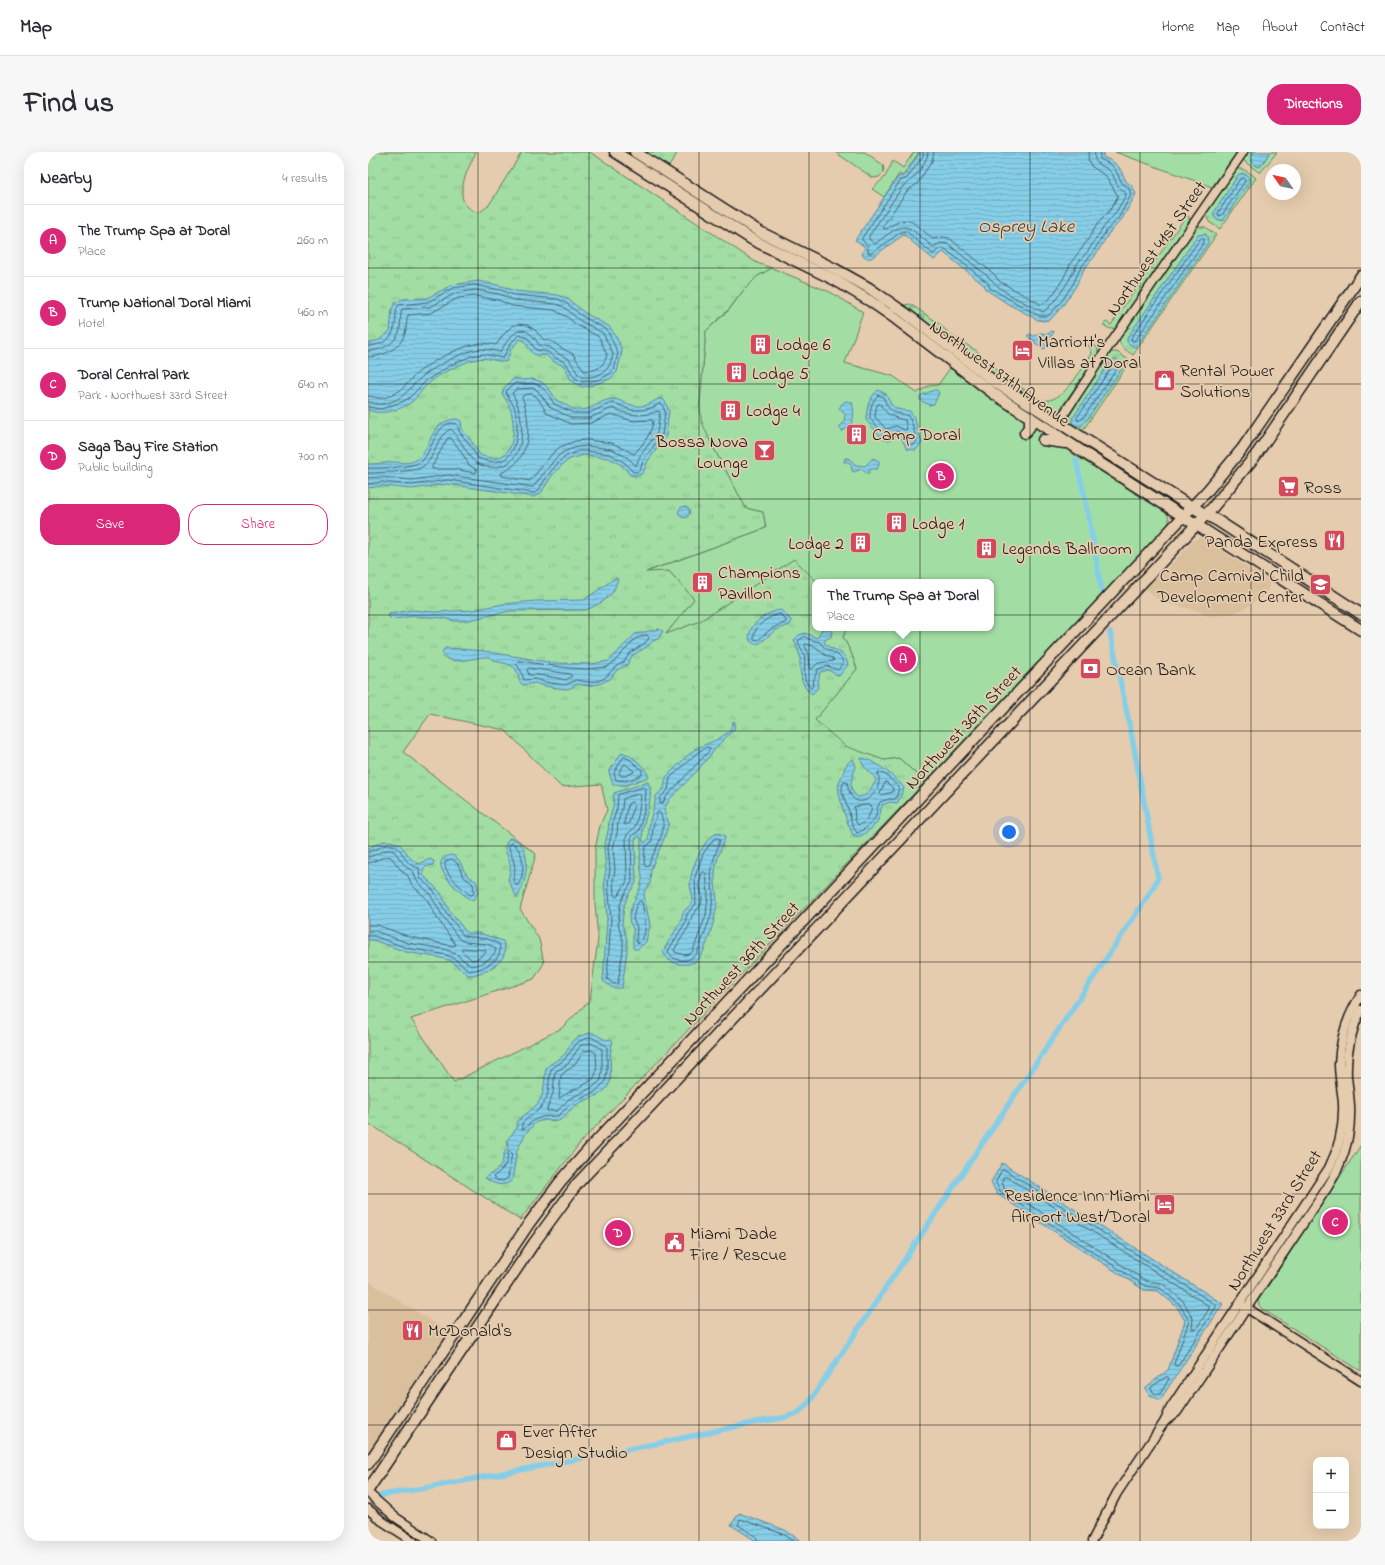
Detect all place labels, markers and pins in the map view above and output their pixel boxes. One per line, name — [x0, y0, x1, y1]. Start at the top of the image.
place label: Marriott's Villas at Doral — [1037, 330, 1141, 377]
building icon: Lodge 6 — [748, 331, 774, 357]
place label: Lodge 6 — [776, 333, 831, 360]
hotel icon: Marriott's Villas at Doral — [1009, 338, 1035, 364]
place label: Rental Power Solutions — [1180, 359, 1275, 406]
building icon: Lodge 5 — [724, 360, 750, 386]
place label: Lodge 5 — [752, 362, 809, 389]
shop icon: Rental Power Solutions — [1151, 367, 1177, 393]
building icon: Lodge 4 — [718, 397, 744, 423]
place label: Lodge 4 — [746, 399, 801, 426]
building icon: Camp Doral — [843, 421, 869, 447]
place label: Camp Doral — [872, 423, 961, 449]
place label: Bossa Nova Lounge — [655, 430, 749, 478]
bar icon: Bossa Nova Lounge — [751, 438, 777, 464]
pin: B — [928, 461, 954, 491]
supermarket icon: Ross — [1276, 474, 1302, 500]
place label: Ross — [1304, 476, 1342, 502]
building icon: Lodge 1 — [883, 510, 909, 536]
place label: Lodge 1 — [912, 512, 965, 539]
restaurant icon: Panda Express — [1321, 528, 1347, 554]
building icon: Lodge 2 — [847, 530, 873, 556]
place label: Panda Express — [1205, 530, 1318, 556]
place label: Lodge 2 — [788, 532, 844, 559]
building icon: Legends Ballroom — [973, 535, 999, 561]
place label: Legends Ballroom — [1002, 537, 1132, 564]
place label: Champions Pavillon — [718, 561, 801, 608]
place label: Camp Carnival Child Development Center — [1156, 564, 1304, 611]
building icon: Champions Pavillon — [690, 569, 716, 595]
school or university icon: Camp Carnival Child Development Center — [1307, 572, 1333, 598]
pin: A — [890, 644, 916, 674]
bank icon: Ocean Bank — [1078, 656, 1104, 682]
place label: Ocean Bank — [1106, 658, 1196, 684]
place label: Residence Inn Miami Airport West/Doral — [1004, 1184, 1150, 1231]
hotel icon: Residence Inn Miami Airport West/Doral — [1152, 1192, 1178, 1218]
pin: C — [1322, 1207, 1348, 1237]
pin: D — [605, 1218, 631, 1248]
place label: Miami Dade Fire / Rescue — [689, 1222, 788, 1269]
public building icon: Miami Dade Fire / Rescue — [662, 1230, 688, 1256]
restaurant icon: McDonald's — [400, 1317, 426, 1343]
place label: McDonald's — [428, 1319, 512, 1345]
place label: Ever After Design Studio — [521, 1420, 628, 1468]
shop icon: Ever After Design Studio — [493, 1428, 519, 1454]

